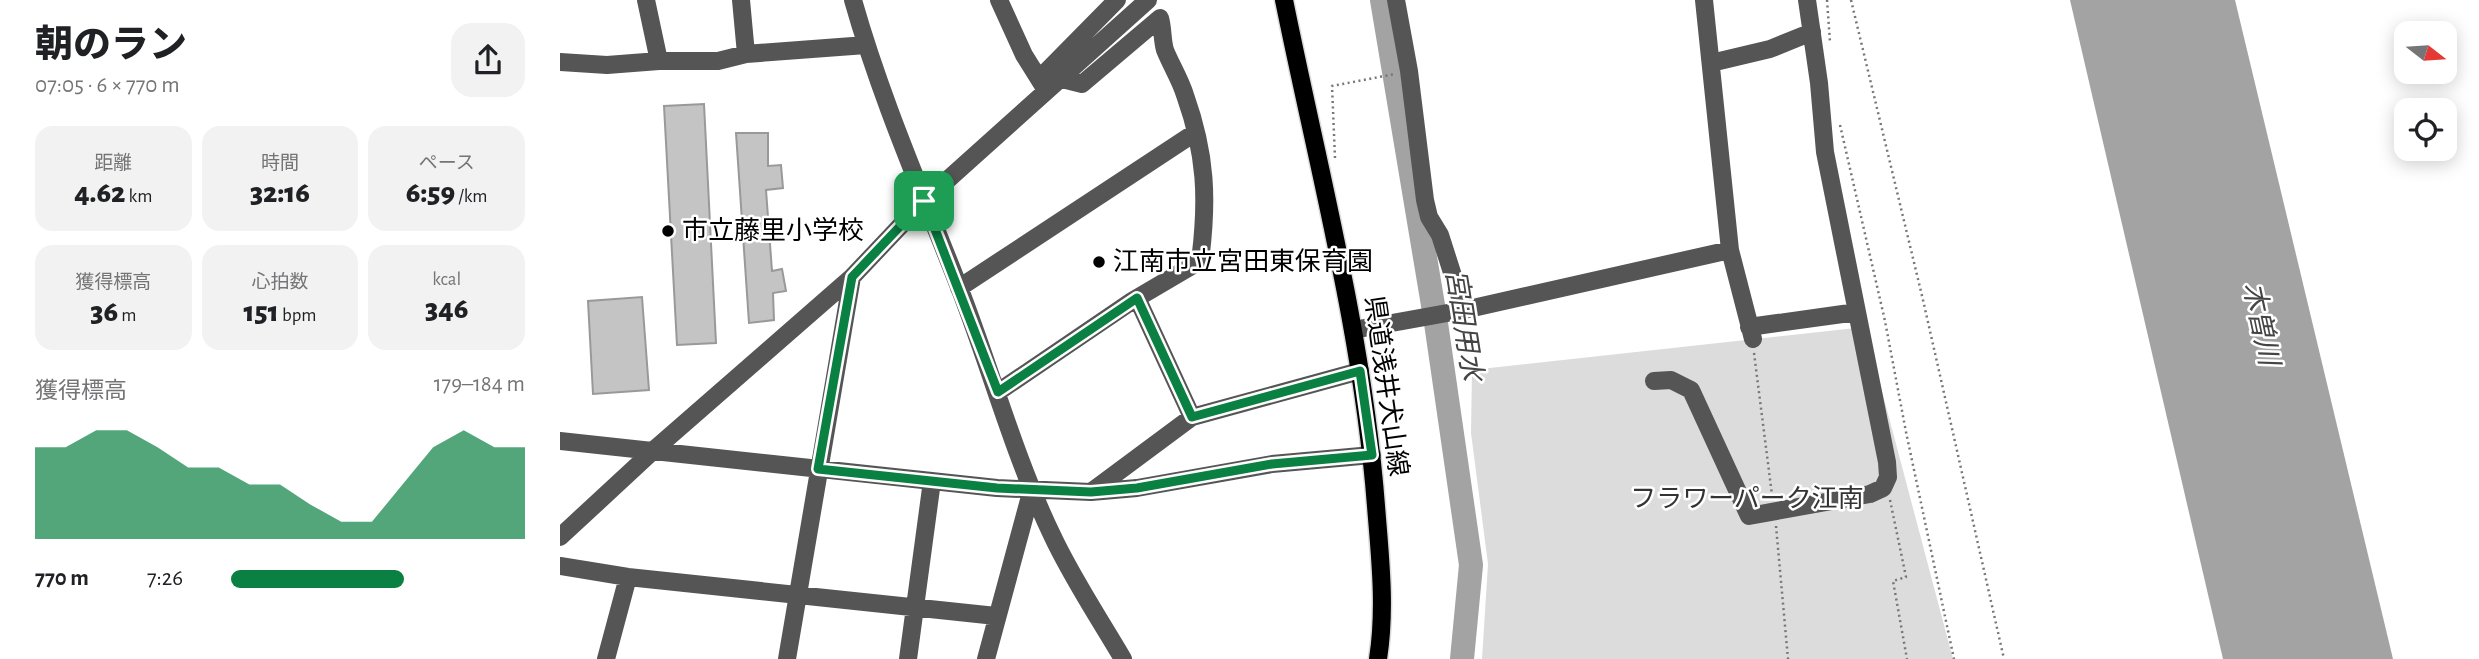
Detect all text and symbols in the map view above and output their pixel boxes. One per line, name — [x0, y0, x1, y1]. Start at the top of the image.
north arrow — [2394, 21, 2457, 84]
map controls — [2394, 21, 2457, 161]
button: share — [451, 23, 525, 97]
text: 朝のラン — [35, 27, 187, 65]
text: 07:05 · 6 × 770 m — [35, 74, 180, 97]
button: locate — [2394, 98, 2457, 161]
text: 距離 — [94, 154, 132, 173]
text: 時間 — [261, 154, 299, 173]
text: ペース — [419, 154, 475, 173]
pin — [894, 171, 954, 231]
text: 4.62 — [74, 178, 125, 208]
text: 32:16 — [250, 178, 310, 208]
text: 6:59 — [406, 178, 455, 208]
icon: arrive — [905, 182, 943, 220]
text: km — [125, 187, 152, 206]
text: /km — [455, 187, 488, 206]
place label: 市立藤里小学校 — [682, 216, 864, 244]
marker: 市立藤里小学校 — [660, 223, 676, 239]
place label: 江南市立宮田東保育園 — [1113, 247, 1373, 275]
marker: 江南市立宮田東保育園 — [1091, 254, 1107, 270]
water label: 宮田用水 — [1440, 267, 1488, 385]
text: kcal — [432, 270, 461, 289]
text: 獲得標高 — [75, 273, 151, 292]
text: 心拍数 — [251, 273, 309, 292]
water label: 木曽川 — [2238, 280, 2285, 371]
text: 346 — [425, 294, 468, 324]
street label: 県道浅井犬山線 — [1360, 294, 1413, 478]
text: 36 — [90, 297, 118, 327]
text: 151 — [244, 297, 279, 327]
text: m — [118, 306, 136, 325]
text: bpm — [279, 306, 316, 325]
text: 179–184 m — [434, 373, 525, 396]
text: 獲得標高 — [35, 380, 127, 403]
park label: フラワーパーク江南 — [1630, 485, 1864, 512]
text: 770 m — [35, 567, 89, 590]
text: 7:26 — [147, 567, 183, 590]

